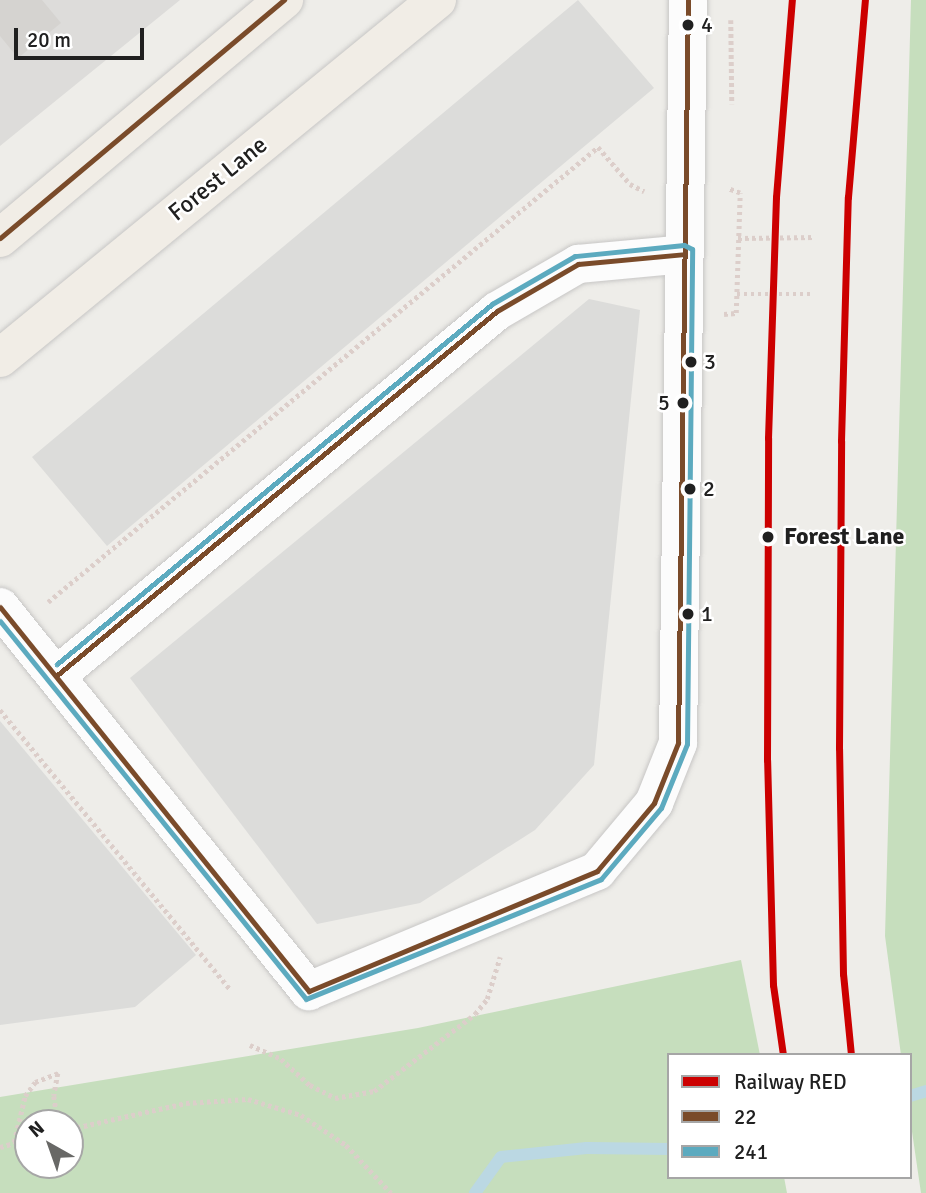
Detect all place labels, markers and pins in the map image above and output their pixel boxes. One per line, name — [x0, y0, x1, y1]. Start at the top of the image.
place label: 4 — [701, 12, 713, 38]
marker: 4 — [681, 18, 695, 32]
place label: 3 — [704, 349, 716, 375]
marker: 3 — [684, 355, 698, 369]
place label: 5 — [658, 390, 670, 416]
marker: 5 — [676, 396, 690, 410]
place label: 2 — [703, 476, 715, 502]
marker: 2 — [683, 482, 697, 496]
place label: Forest Lane — [784, 523, 904, 551]
marker: Forest Lane — [758, 527, 778, 547]
place label: 1 — [701, 601, 713, 627]
marker: 1 — [681, 607, 695, 621]

